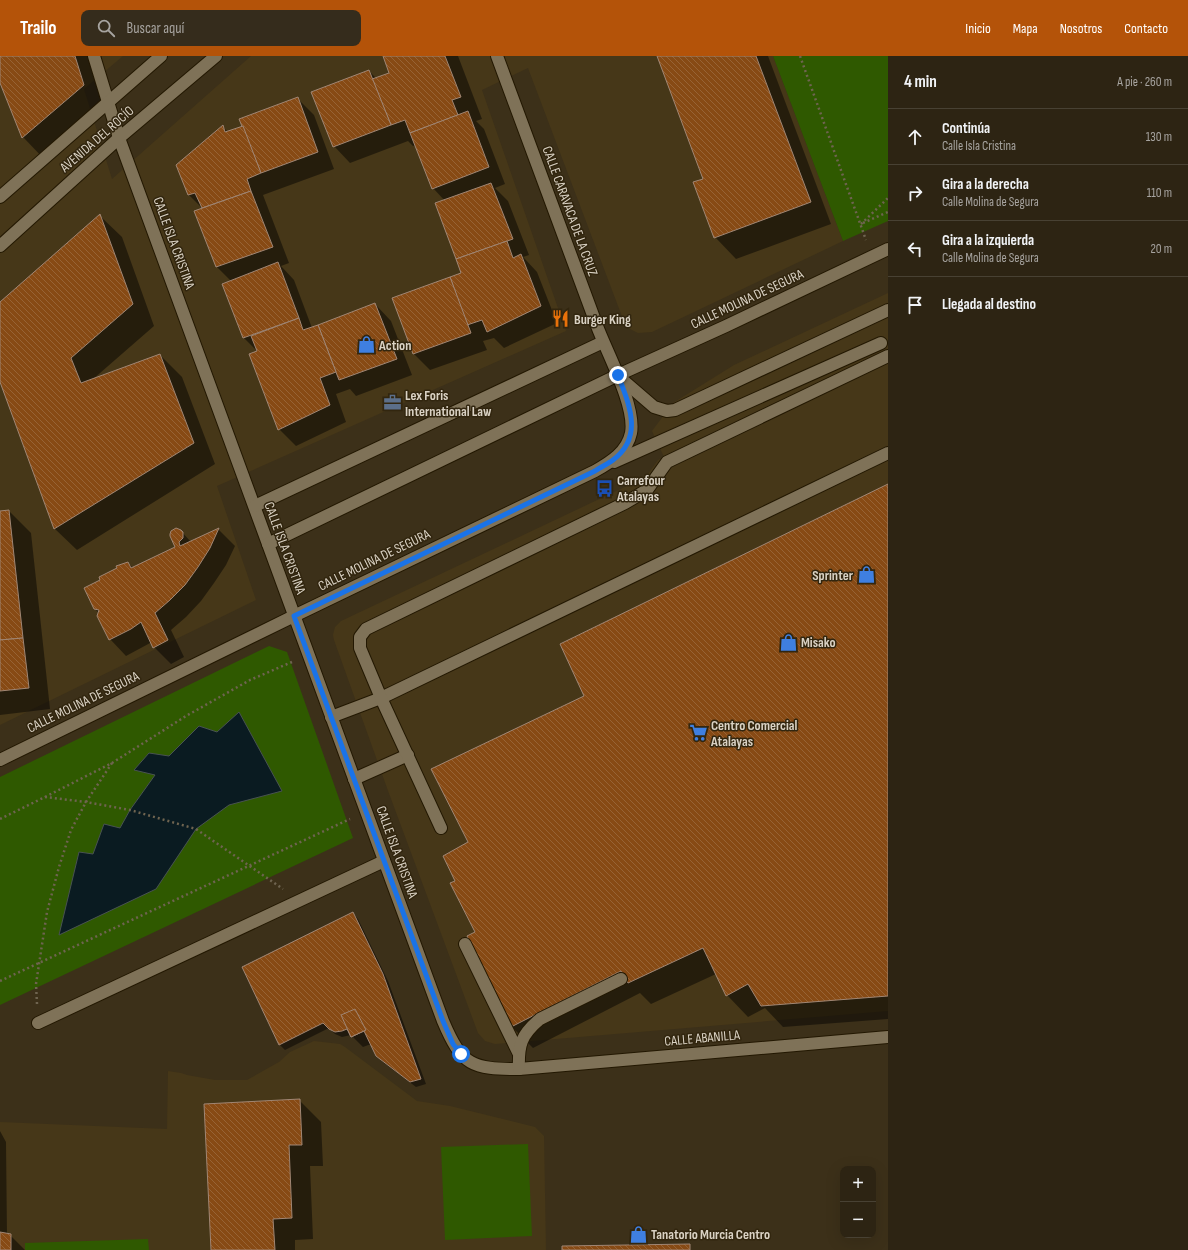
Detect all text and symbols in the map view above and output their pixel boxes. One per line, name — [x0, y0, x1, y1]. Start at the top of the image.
search box — [81, 10, 361, 46]
text: Trailo — [20, 17, 57, 40]
icon: search — [95, 17, 117, 39]
text: Buscar aquí — [127, 19, 184, 38]
text: Inicio — [965, 20, 991, 37]
text: Mapa — [1013, 20, 1038, 37]
text: Nosotros — [1060, 20, 1102, 37]
text: Contacto — [1124, 20, 1168, 37]
text: 4 min — [904, 72, 937, 92]
text: A pie · 260 m — [1117, 74, 1172, 90]
street label: AVENIDA DEL ROCÍO — [56, 102, 138, 176]
text: Continúa — [942, 119, 990, 138]
icon: ahead — [904, 126, 926, 148]
text: 130 m — [1146, 129, 1172, 145]
text: Calle Isla Cristina — [942, 138, 1016, 154]
street label: CALLE CARAVACA DE LA CRUZ — [539, 144, 601, 278]
text: Gira a la derecha — [942, 175, 1029, 194]
icon: right — [904, 182, 926, 204]
text: 110 m — [1147, 185, 1172, 201]
street label: CALLE ISLA CRISTINA — [149, 194, 199, 292]
text: Calle Molina de Segura — [942, 194, 1039, 210]
text: Gira a la izquierda — [942, 231, 1034, 250]
icon: left — [904, 238, 926, 260]
text: 20 m — [1150, 241, 1172, 257]
text: Calle Molina de Segura — [942, 250, 1039, 266]
street label: CALLE MOLINA DE SEGURA — [688, 265, 807, 333]
icon: arrive — [904, 294, 926, 316]
text: Llegada al destino — [942, 295, 1036, 314]
restaurant icon: Burger King — [551, 309, 571, 329]
place label: Burger King — [574, 311, 631, 328]
shop icon: Action — [356, 335, 376, 355]
place label: Action — [378, 337, 411, 354]
route end — [609, 366, 627, 384]
place label: Lex Foris International Law — [405, 387, 492, 420]
office icon: Lex Foris International Law — [382, 393, 402, 413]
place label: Carrefour Atalayas — [616, 472, 666, 505]
bus stop icon: Carrefour Atalayas — [594, 478, 614, 498]
street label: CALLE ISLA CRISTINA — [260, 499, 310, 597]
street label: CALLE MOLINA DE SEGURA — [315, 525, 434, 594]
shop icon: Sprinter — [856, 565, 876, 585]
place label: Sprinter — [812, 567, 854, 584]
shop icon: Misako — [778, 632, 798, 652]
place label: Misako — [801, 634, 836, 651]
street label: CALLE MOLINA DE SEGURA — [24, 667, 143, 736]
place label: Centro Comercial Atalayas — [710, 717, 798, 750]
supermarket icon: Centro Comercial Atalayas — [688, 723, 708, 743]
street label: CALLE ISLA CRISTINA — [372, 803, 422, 901]
street label: CALLE ABANILLA — [664, 1026, 741, 1050]
route start — [452, 1045, 470, 1063]
map controls — [840, 1166, 876, 1238]
button: + — [840, 1166, 876, 1202]
button: − — [840, 1202, 876, 1238]
shop icon: Tanatorio Murcia Centro — [628, 1224, 648, 1244]
place label: Tanatorio Murcia Centro — [651, 1226, 770, 1243]

